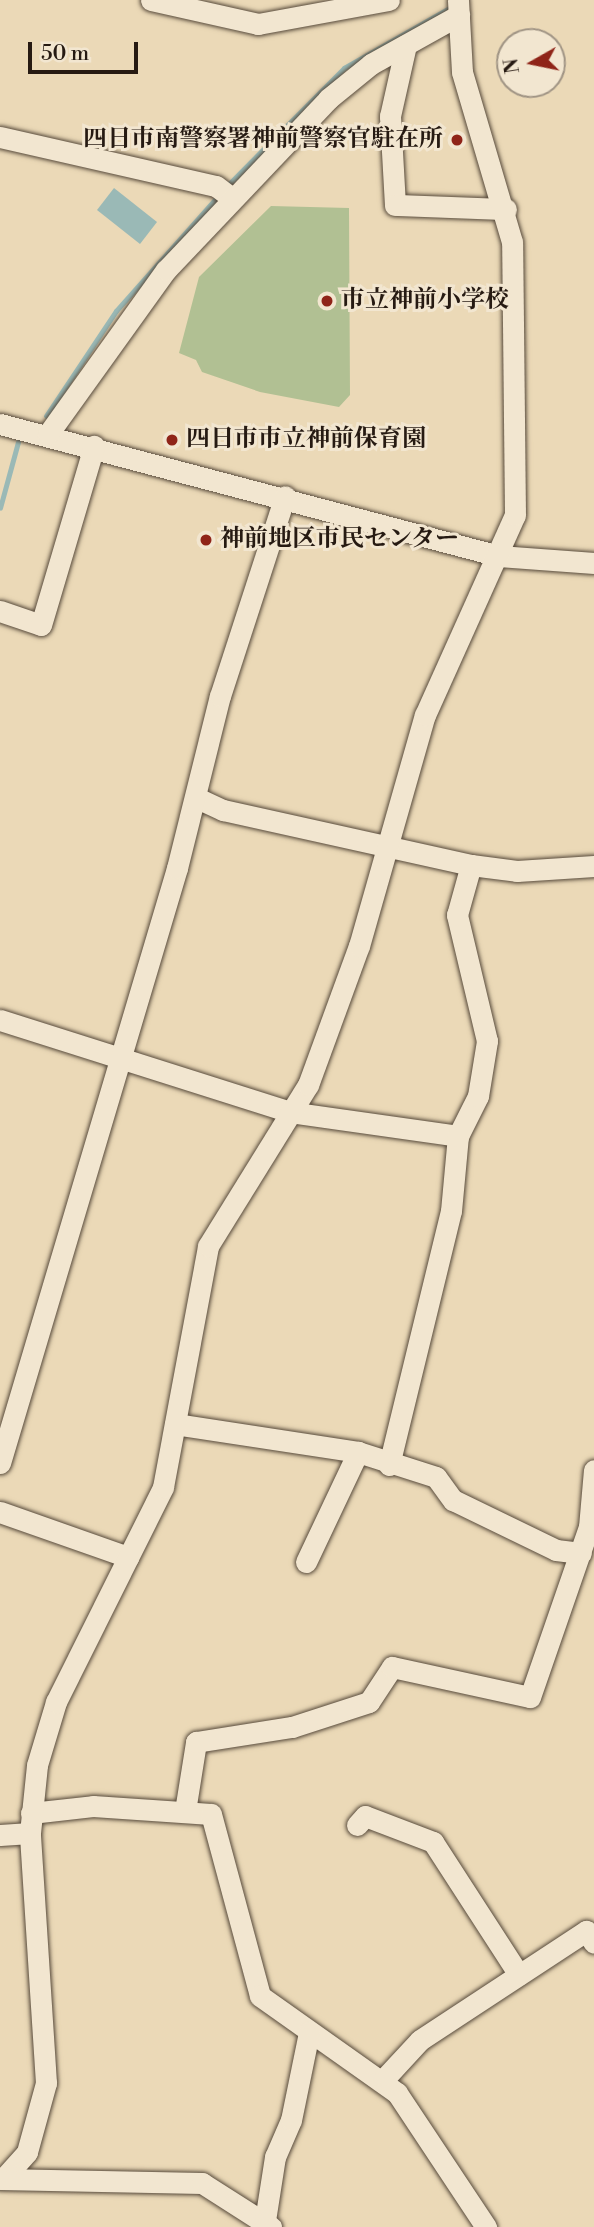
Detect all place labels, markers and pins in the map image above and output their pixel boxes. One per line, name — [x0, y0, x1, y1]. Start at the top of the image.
place label: 四日市南警察署神前警察官駐在所 — [83, 126, 443, 154]
marker: 四日市南警察署神前警察官駐在所 — [449, 132, 465, 148]
place label: 市立神前小学校 — [341, 287, 509, 315]
marker: 市立神前小学校 — [319, 293, 335, 309]
place label: 四日市市立神前保育園 — [186, 426, 426, 454]
marker: 四日市市立神前保育園 — [164, 432, 180, 448]
place label: 神前地区市民センター — [220, 526, 460, 554]
marker: 神前地区市民センター — [198, 532, 214, 548]

